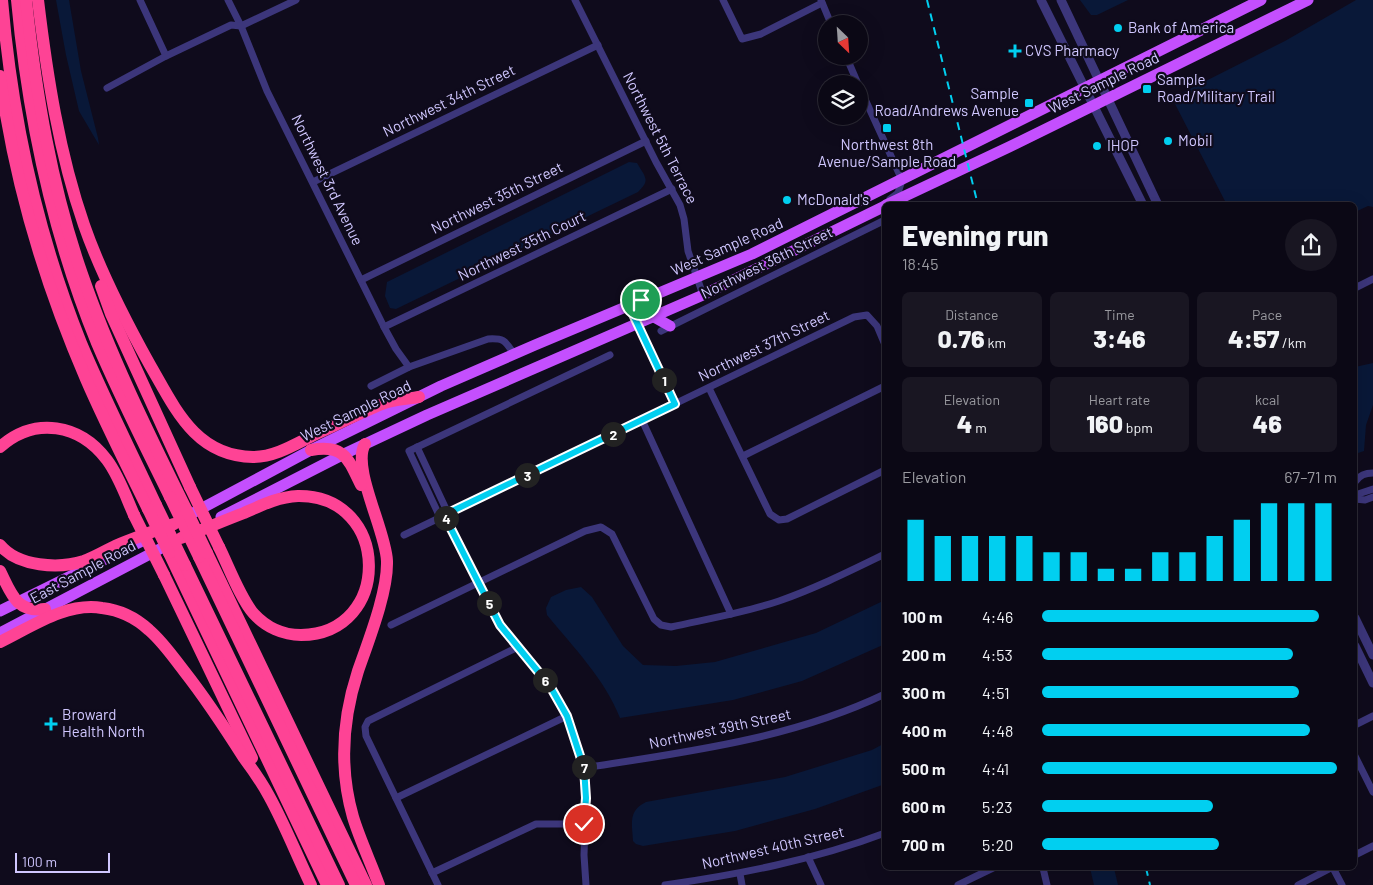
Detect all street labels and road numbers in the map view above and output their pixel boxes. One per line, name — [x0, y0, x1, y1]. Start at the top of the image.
street label: West Sample Road — [1045, 48, 1162, 117]
street label: Northwest 34th Street — [379, 60, 518, 140]
street label: Northwest 5th Terrace — [620, 69, 702, 206]
street label: Northwest 3rd Avenue — [288, 111, 367, 248]
street label: Northwest 35th Street — [428, 157, 565, 237]
street label: Northwest 35th Court — [455, 206, 588, 284]
street label: West Sample Road — [668, 213, 785, 279]
street label: Northwest 36th Street — [698, 222, 835, 302]
street label: Northwest 37th Street — [695, 305, 832, 385]
street label: West Sample Road — [297, 376, 414, 445]
street label: East Sample Road — [27, 536, 138, 607]
street label: Northwest 39th Street — [647, 704, 792, 752]
street label: Northwest 40th Street — [700, 822, 846, 872]

